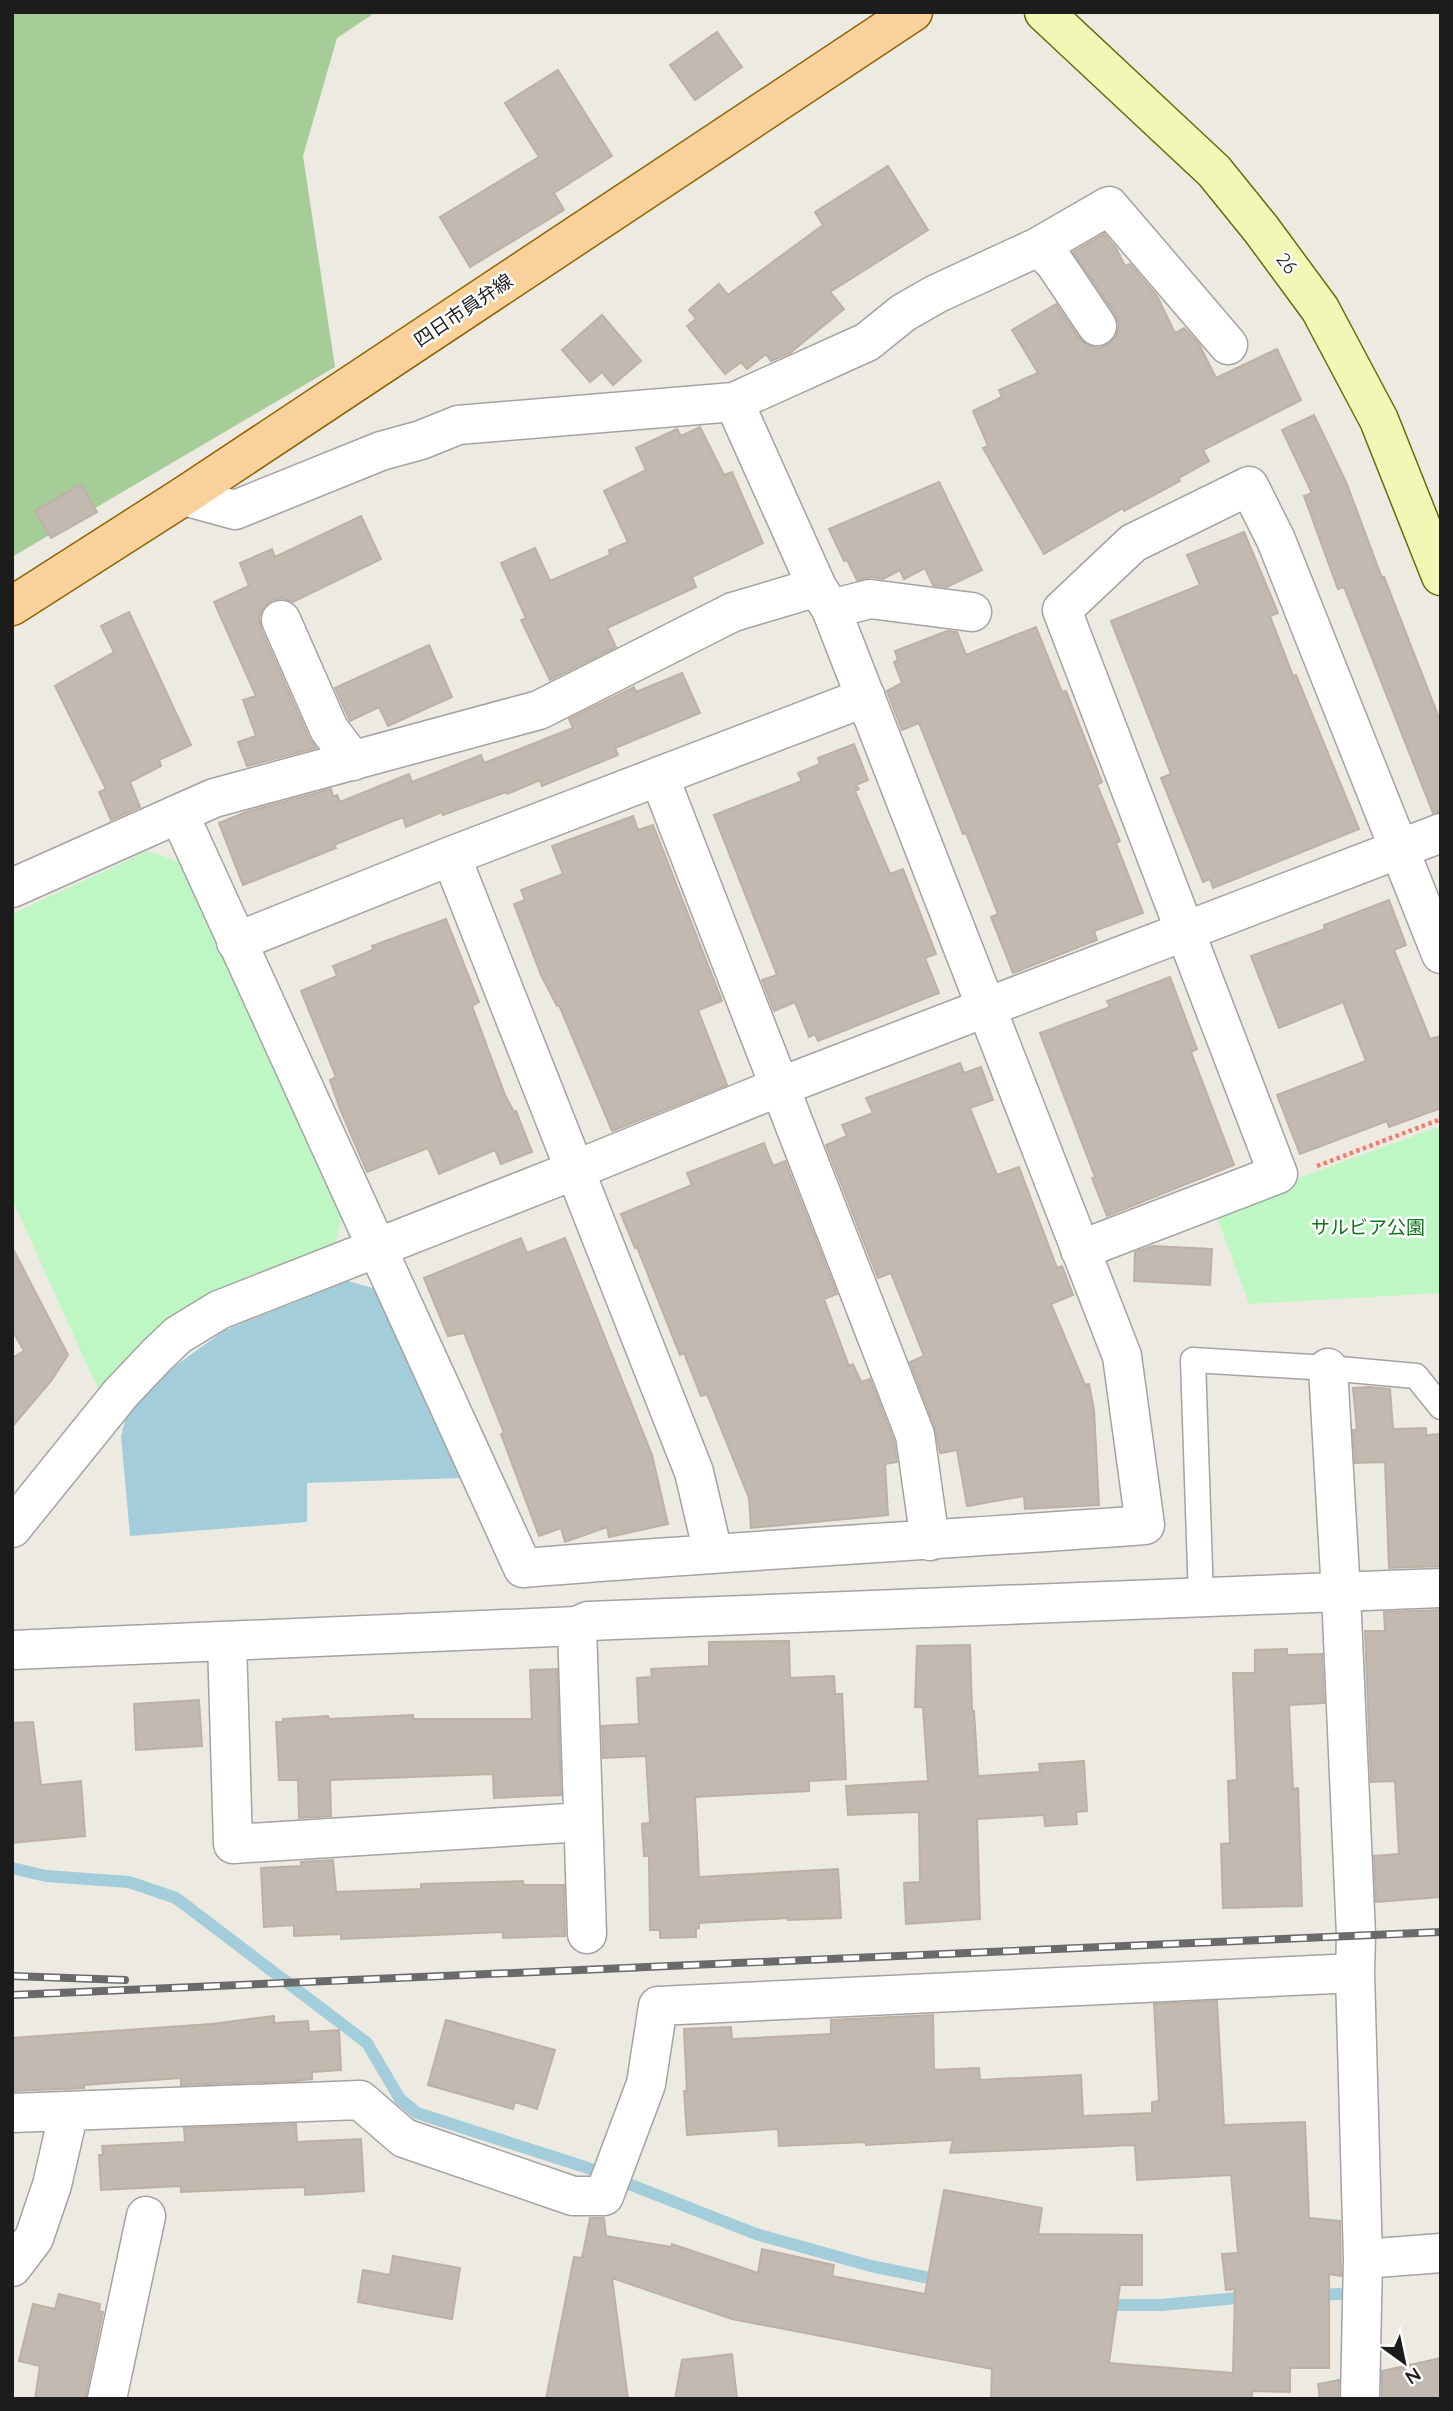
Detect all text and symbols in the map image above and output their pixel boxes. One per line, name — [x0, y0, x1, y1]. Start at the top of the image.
street label: 26 — [1271, 247, 1303, 279]
street label: 四日市員弁線 — [409, 268, 517, 352]
park label: サルビア公園 — [1311, 1215, 1425, 1239]
north arrow — [1369, 2327, 1439, 2397]
text: N — [1401, 2362, 1426, 2390]

